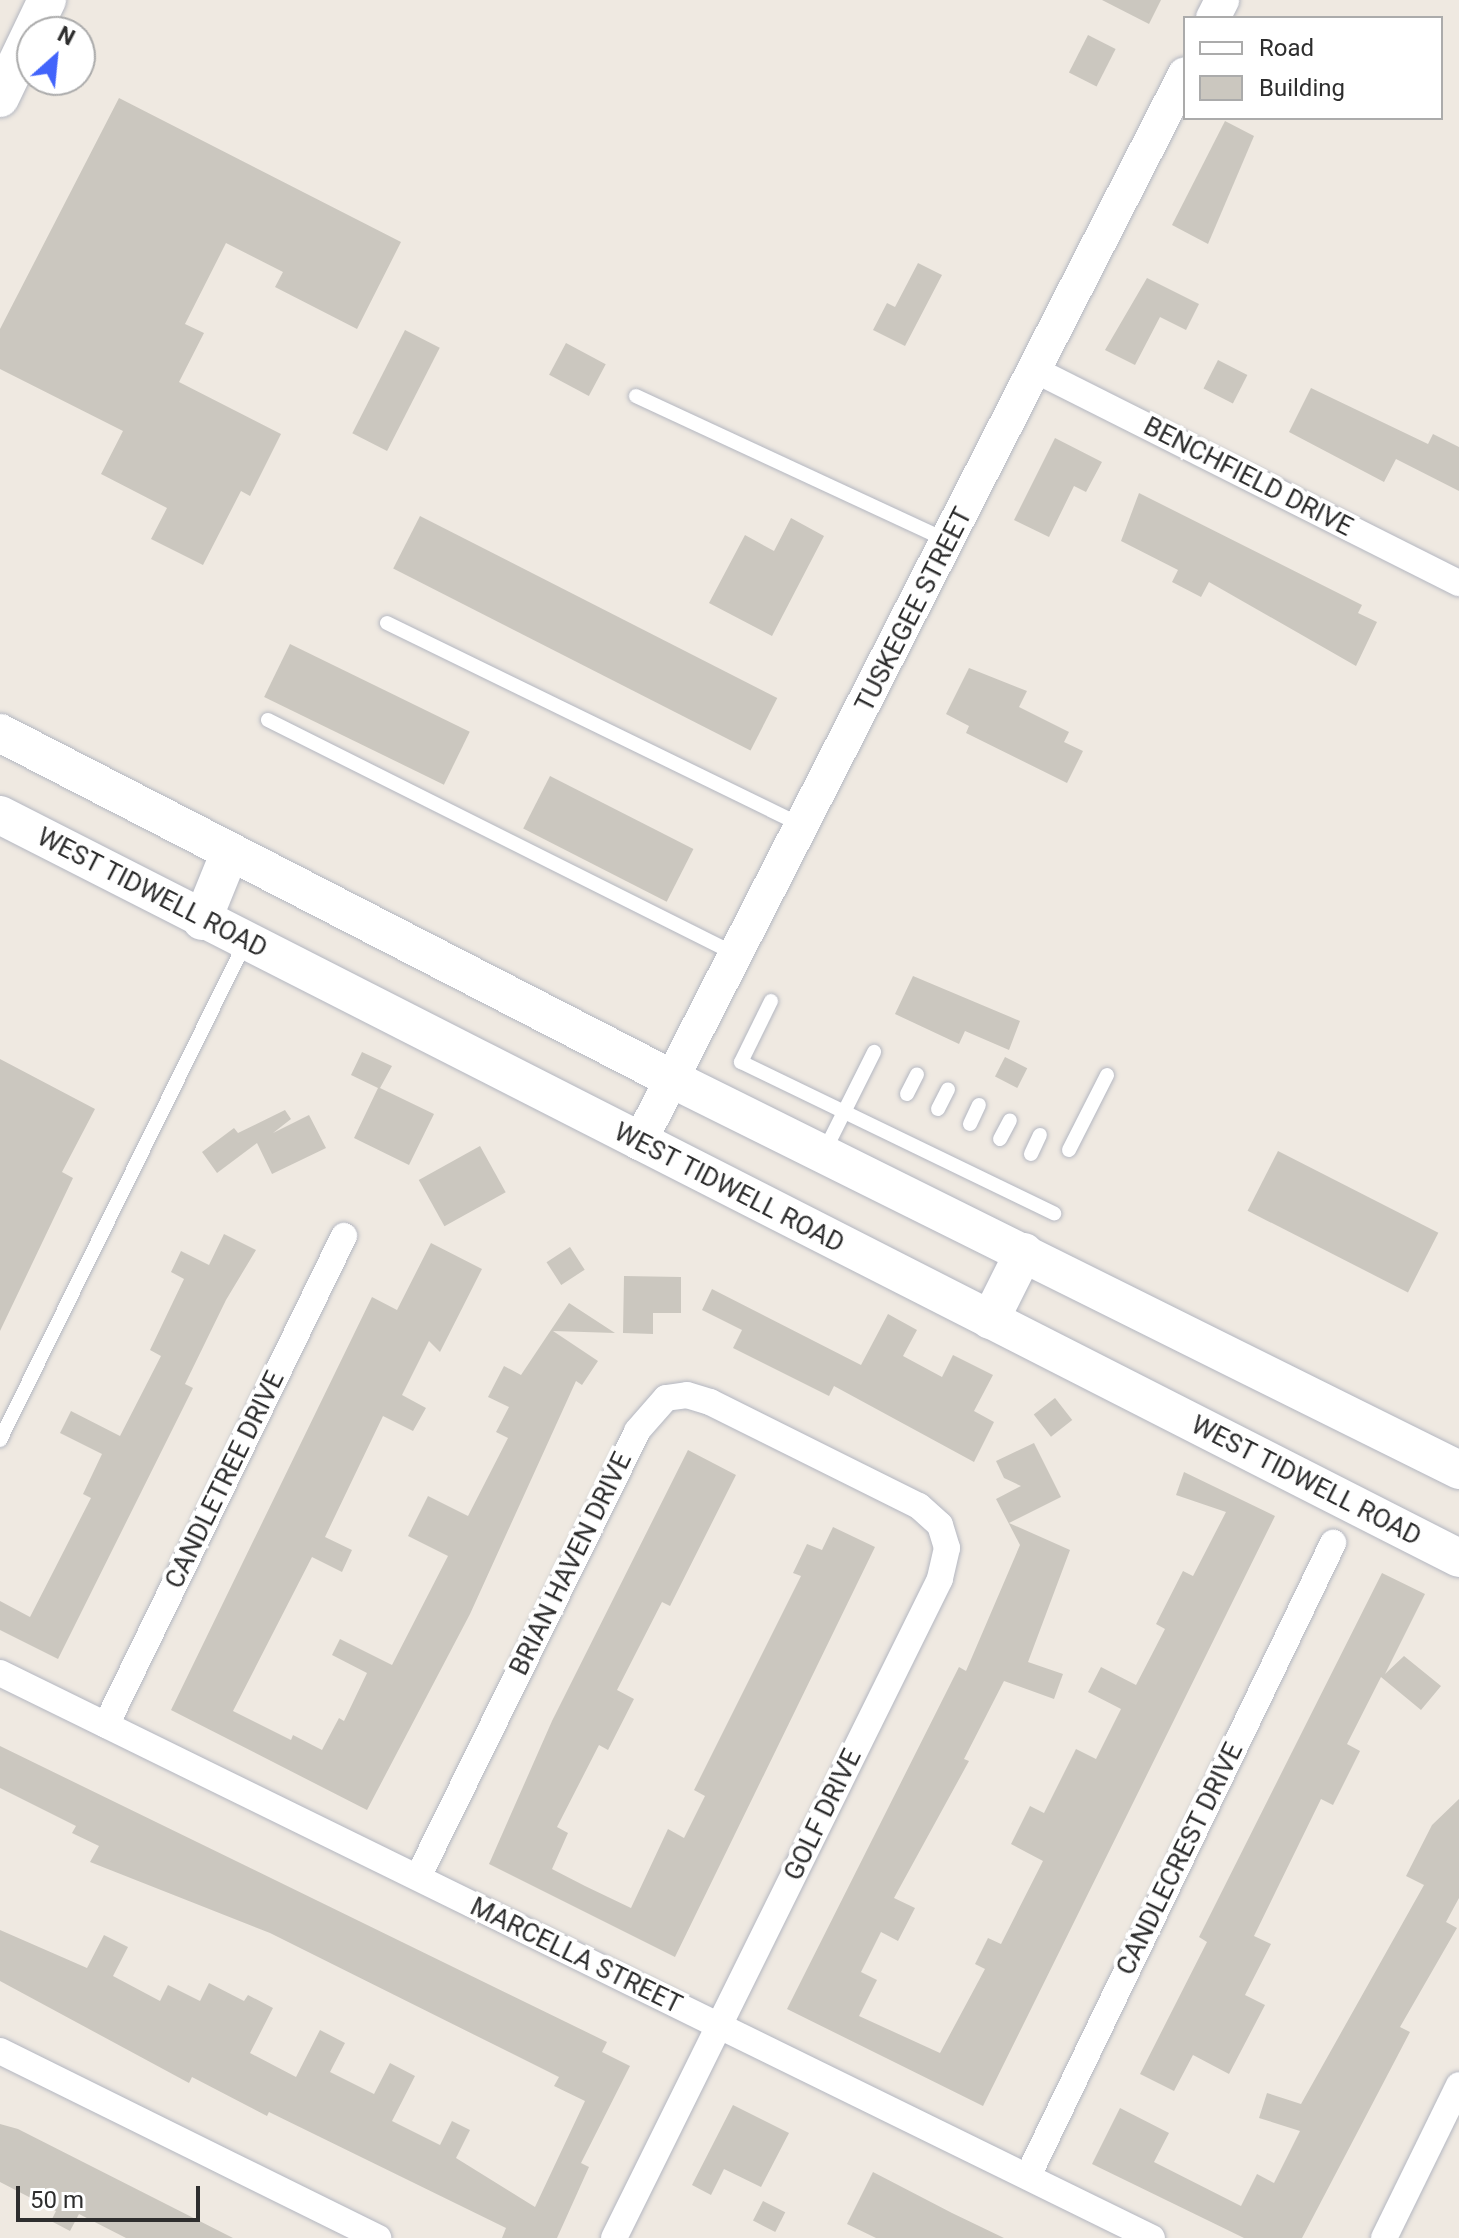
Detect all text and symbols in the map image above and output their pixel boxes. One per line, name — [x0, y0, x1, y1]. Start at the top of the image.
north arrow — [16, 16, 96, 96]
legend — [1183, 16, 1443, 120]
text: N — [54, 21, 79, 51]
text: Road — [1259, 34, 1314, 62]
text: Building — [1259, 74, 1345, 102]
street label: BENCHFIELD DRIVE — [1138, 411, 1358, 543]
street label: TUSKEGEE STREET — [849, 503, 979, 717]
street label: WEST TIDWELL ROAD — [31, 821, 273, 965]
street label: WEST TIDWELL ROAD — [608, 1116, 850, 1260]
street label: CANDLETREE DRIVE — [159, 1366, 291, 1594]
street label: WEST TIDWELL ROAD — [1185, 1409, 1427, 1553]
street label: BRIAN HAVEN DRIVE — [504, 1448, 638, 1680]
street label: CANDLECREST DRIVE — [1110, 1738, 1250, 1980]
street label: GOLF DRIVE — [778, 1744, 868, 1886]
street label: MARCELLA STREET — [465, 1891, 687, 2021]
scale bar — [20, 2170, 204, 2220]
text: 50 m — [30, 2186, 84, 2214]

